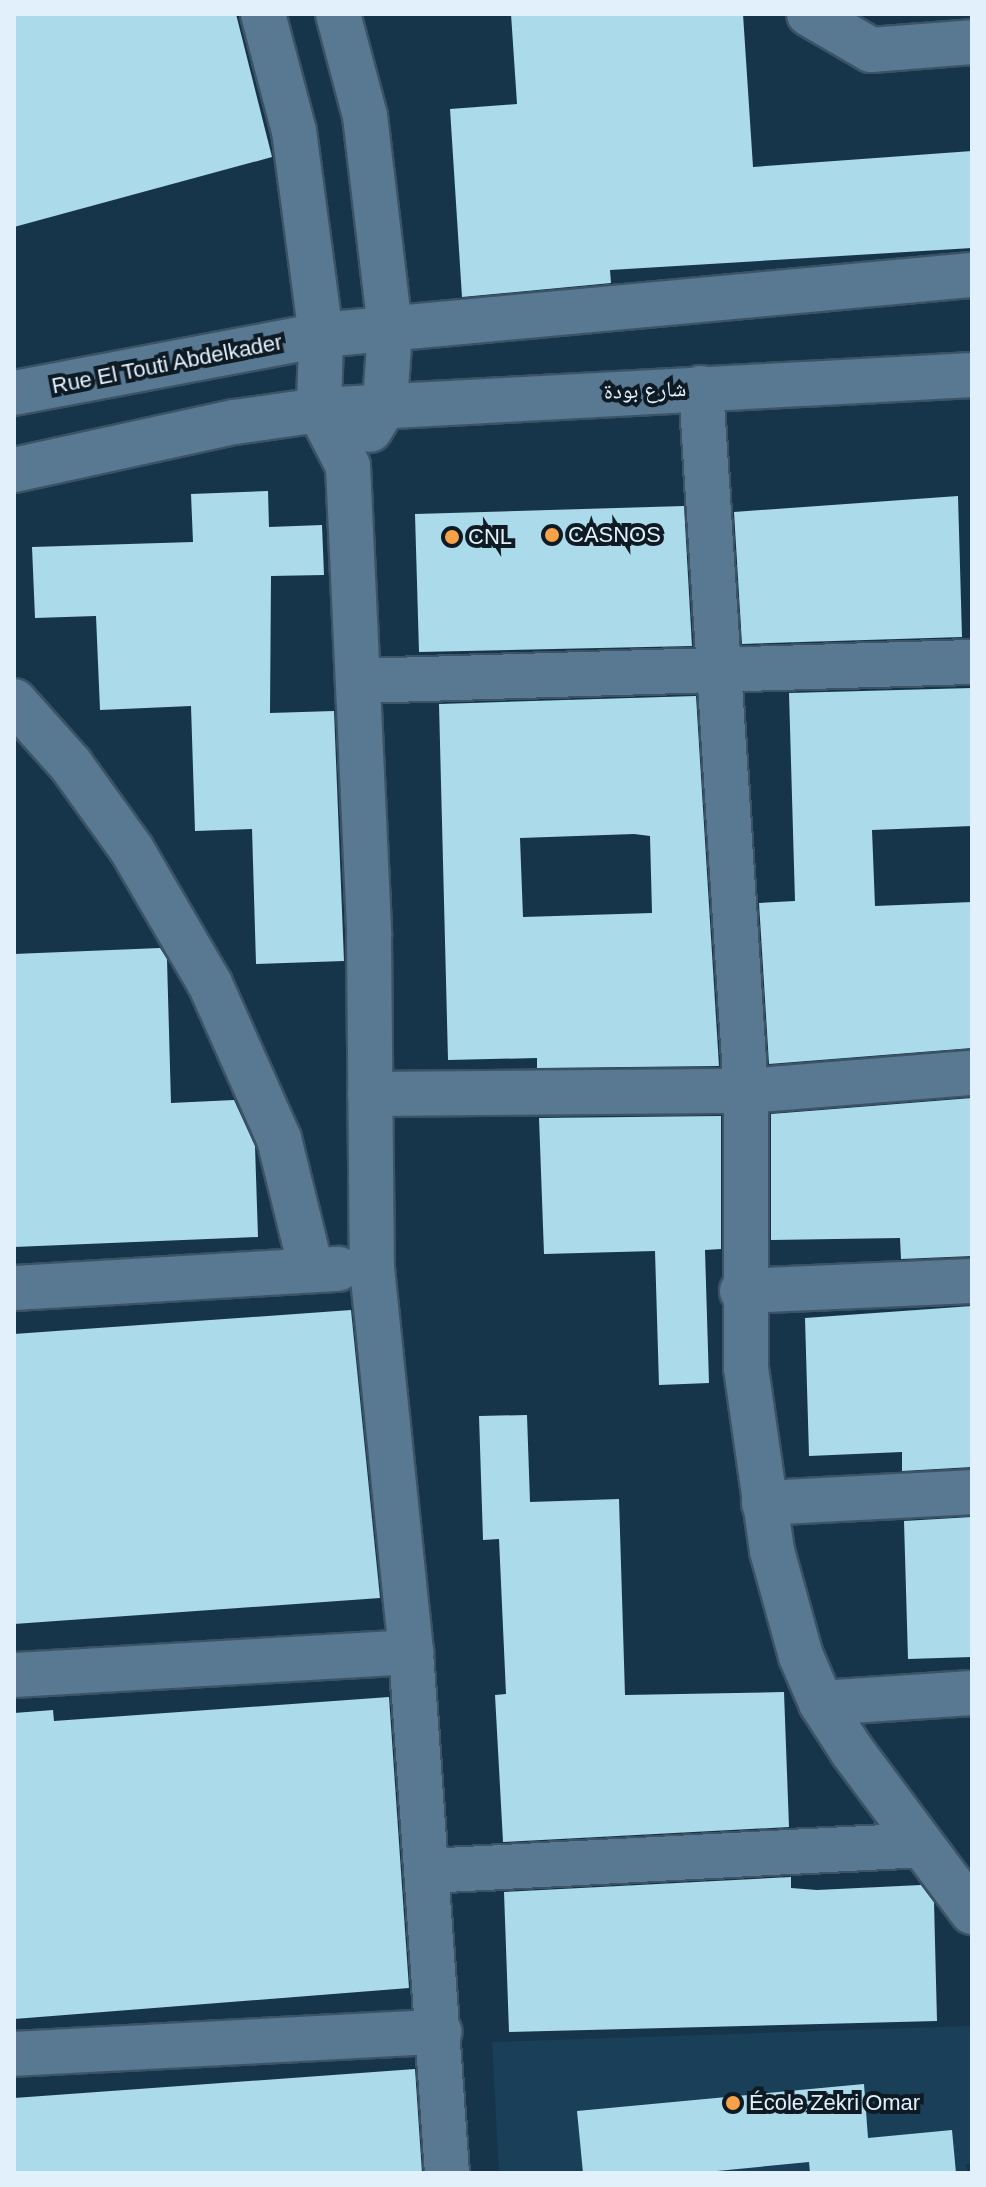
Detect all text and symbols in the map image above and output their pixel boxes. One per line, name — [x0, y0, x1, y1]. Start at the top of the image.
street label: Rue El Touti Abdelkader — [49, 329, 285, 399]
street label: شارع بودة — [603, 375, 687, 405]
place label: CASNOS — [568, 522, 661, 548]
place label: CNL — [468, 524, 512, 550]
marker: CASNOS — [543, 526, 561, 544]
marker: CNL — [443, 528, 461, 546]
place label: École Zekri Omar — [749, 2090, 920, 2116]
marker: École Zekri Omar — [724, 2094, 742, 2112]

